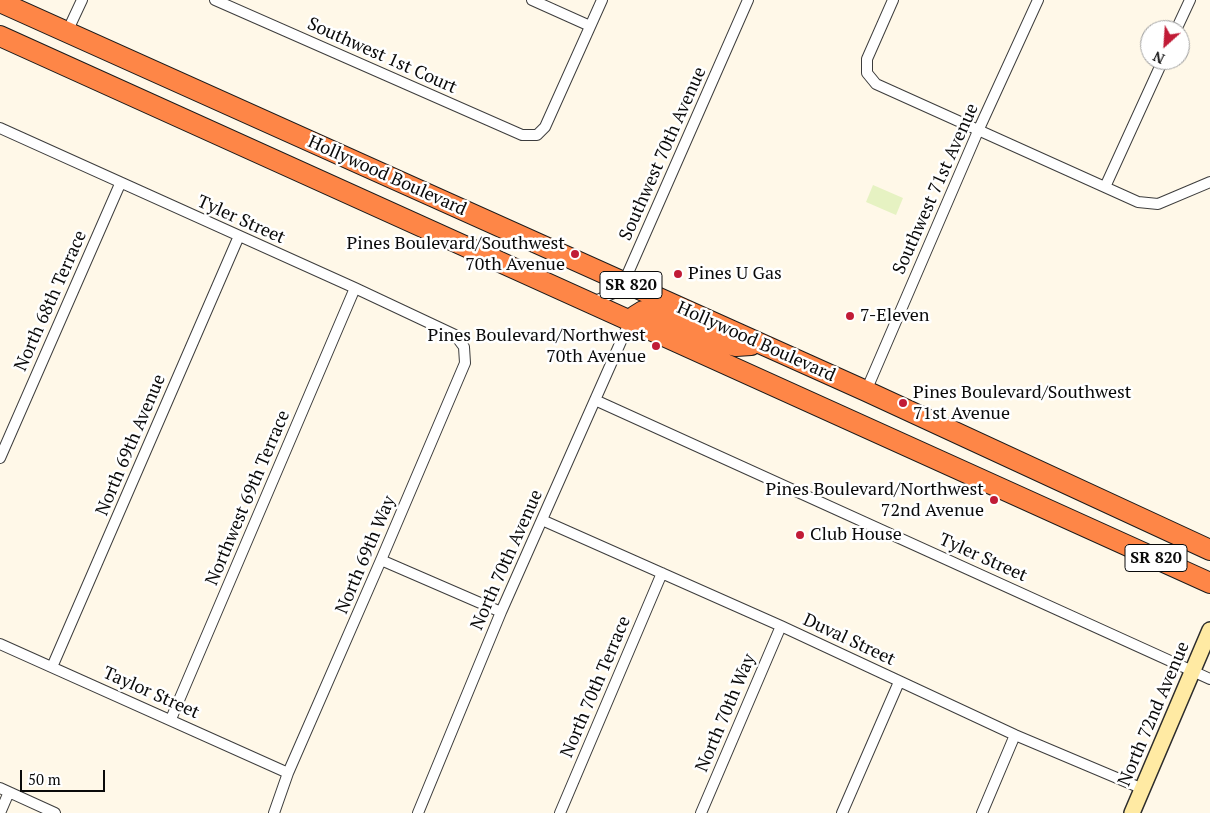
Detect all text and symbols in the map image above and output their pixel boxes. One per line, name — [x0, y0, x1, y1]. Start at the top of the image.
street label: Southwest 1st Court — [304, 13, 460, 99]
north arrow — [1140, 20, 1190, 70]
text: N — [1150, 47, 1168, 69]
street label: Southwest 70th Avenue — [615, 64, 711, 244]
street label: Southwest 71st Avenue — [889, 100, 983, 278]
street label: Hollywood Boulevard — [304, 131, 470, 221]
street label: Tyler Street — [194, 191, 288, 249]
street label: North 68th Terrace — [10, 227, 92, 375]
place label: Pines Boulevard/Southwest 70th Avenue — [347, 233, 565, 276]
marker: Pines Boulevard/Southwest 70th Avenue — [569, 248, 581, 260]
place label: Pines U Gas — [688, 263, 782, 285]
marker: Pines U Gas — [672, 268, 684, 280]
road number: SR 820 — [600, 272, 662, 298]
street label: Hollywood Boulevard — [673, 297, 839, 387]
place label: 7-Eleven — [860, 305, 929, 327]
marker: 7-Eleven — [844, 310, 856, 322]
place label: Pines Boulevard/Northwest 70th Avenue — [427, 325, 646, 368]
marker: Pines Boulevard/Northwest 70th Avenue — [650, 340, 662, 352]
street label: North 69th Avenue — [91, 371, 171, 519]
place label: Pines Boulevard/Southwest 71st Avenue — [913, 382, 1131, 424]
marker: Pines Boulevard/Southwest 71st Avenue — [897, 397, 909, 409]
street label: Northwest 69th Terrace — [201, 407, 295, 589]
place label: Pines Boulevard/Northwest 72nd Avenue — [765, 479, 984, 522]
street label: North 70th Avenue — [466, 486, 548, 634]
street label: North 69th Way — [331, 493, 401, 617]
marker: Pines Boulevard/Northwest 72nd Avenue — [988, 494, 1000, 506]
place label: Club House — [810, 524, 902, 546]
marker: Club House — [794, 529, 806, 541]
street label: Tyler Street — [936, 529, 1030, 587]
road number: SR 820 — [1125, 544, 1187, 572]
street label: Duval Street — [800, 609, 898, 671]
street label: North 70th Terrace — [556, 613, 636, 761]
street label: North 72nd Avenue — [1114, 639, 1194, 789]
street label: North 70th Way — [691, 651, 761, 775]
street label: Taylor Street — [99, 662, 203, 724]
scale bar — [22, 760, 108, 792]
text: 50 m — [28, 769, 61, 789]

